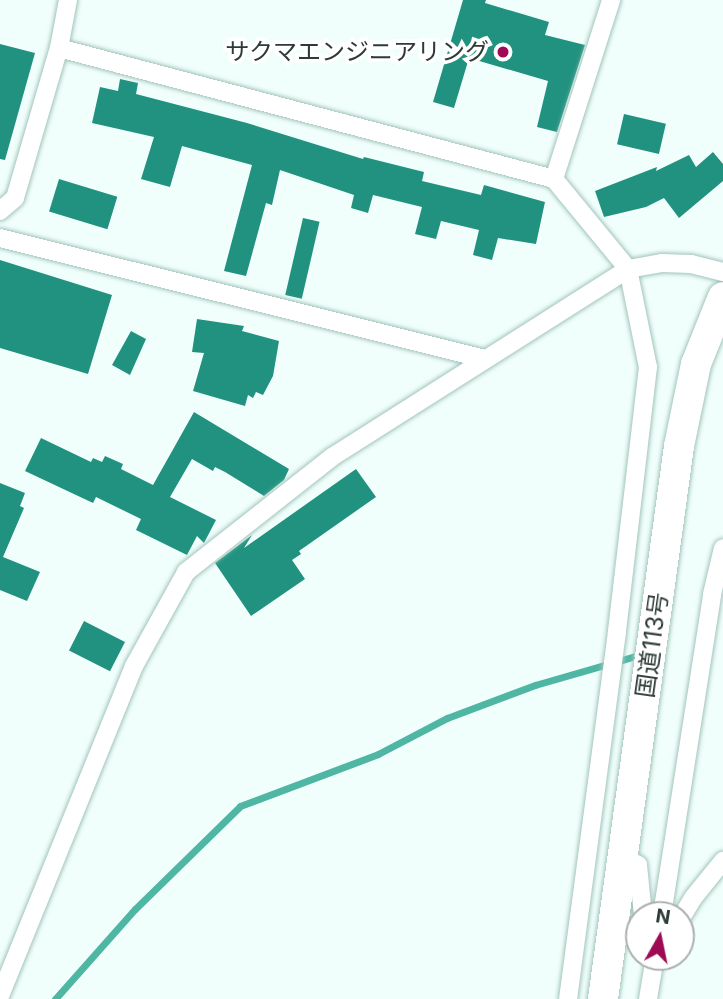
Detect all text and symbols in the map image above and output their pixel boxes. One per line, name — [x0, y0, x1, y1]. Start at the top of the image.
place label: サクマエンジニアリング — [225, 38, 489, 66]
marker: サクマエンジニアリング — [495, 44, 511, 60]
street label: 国道113号 — [630, 590, 674, 700]
north arrow — [625, 901, 695, 971]
text: N — [654, 904, 672, 929]

